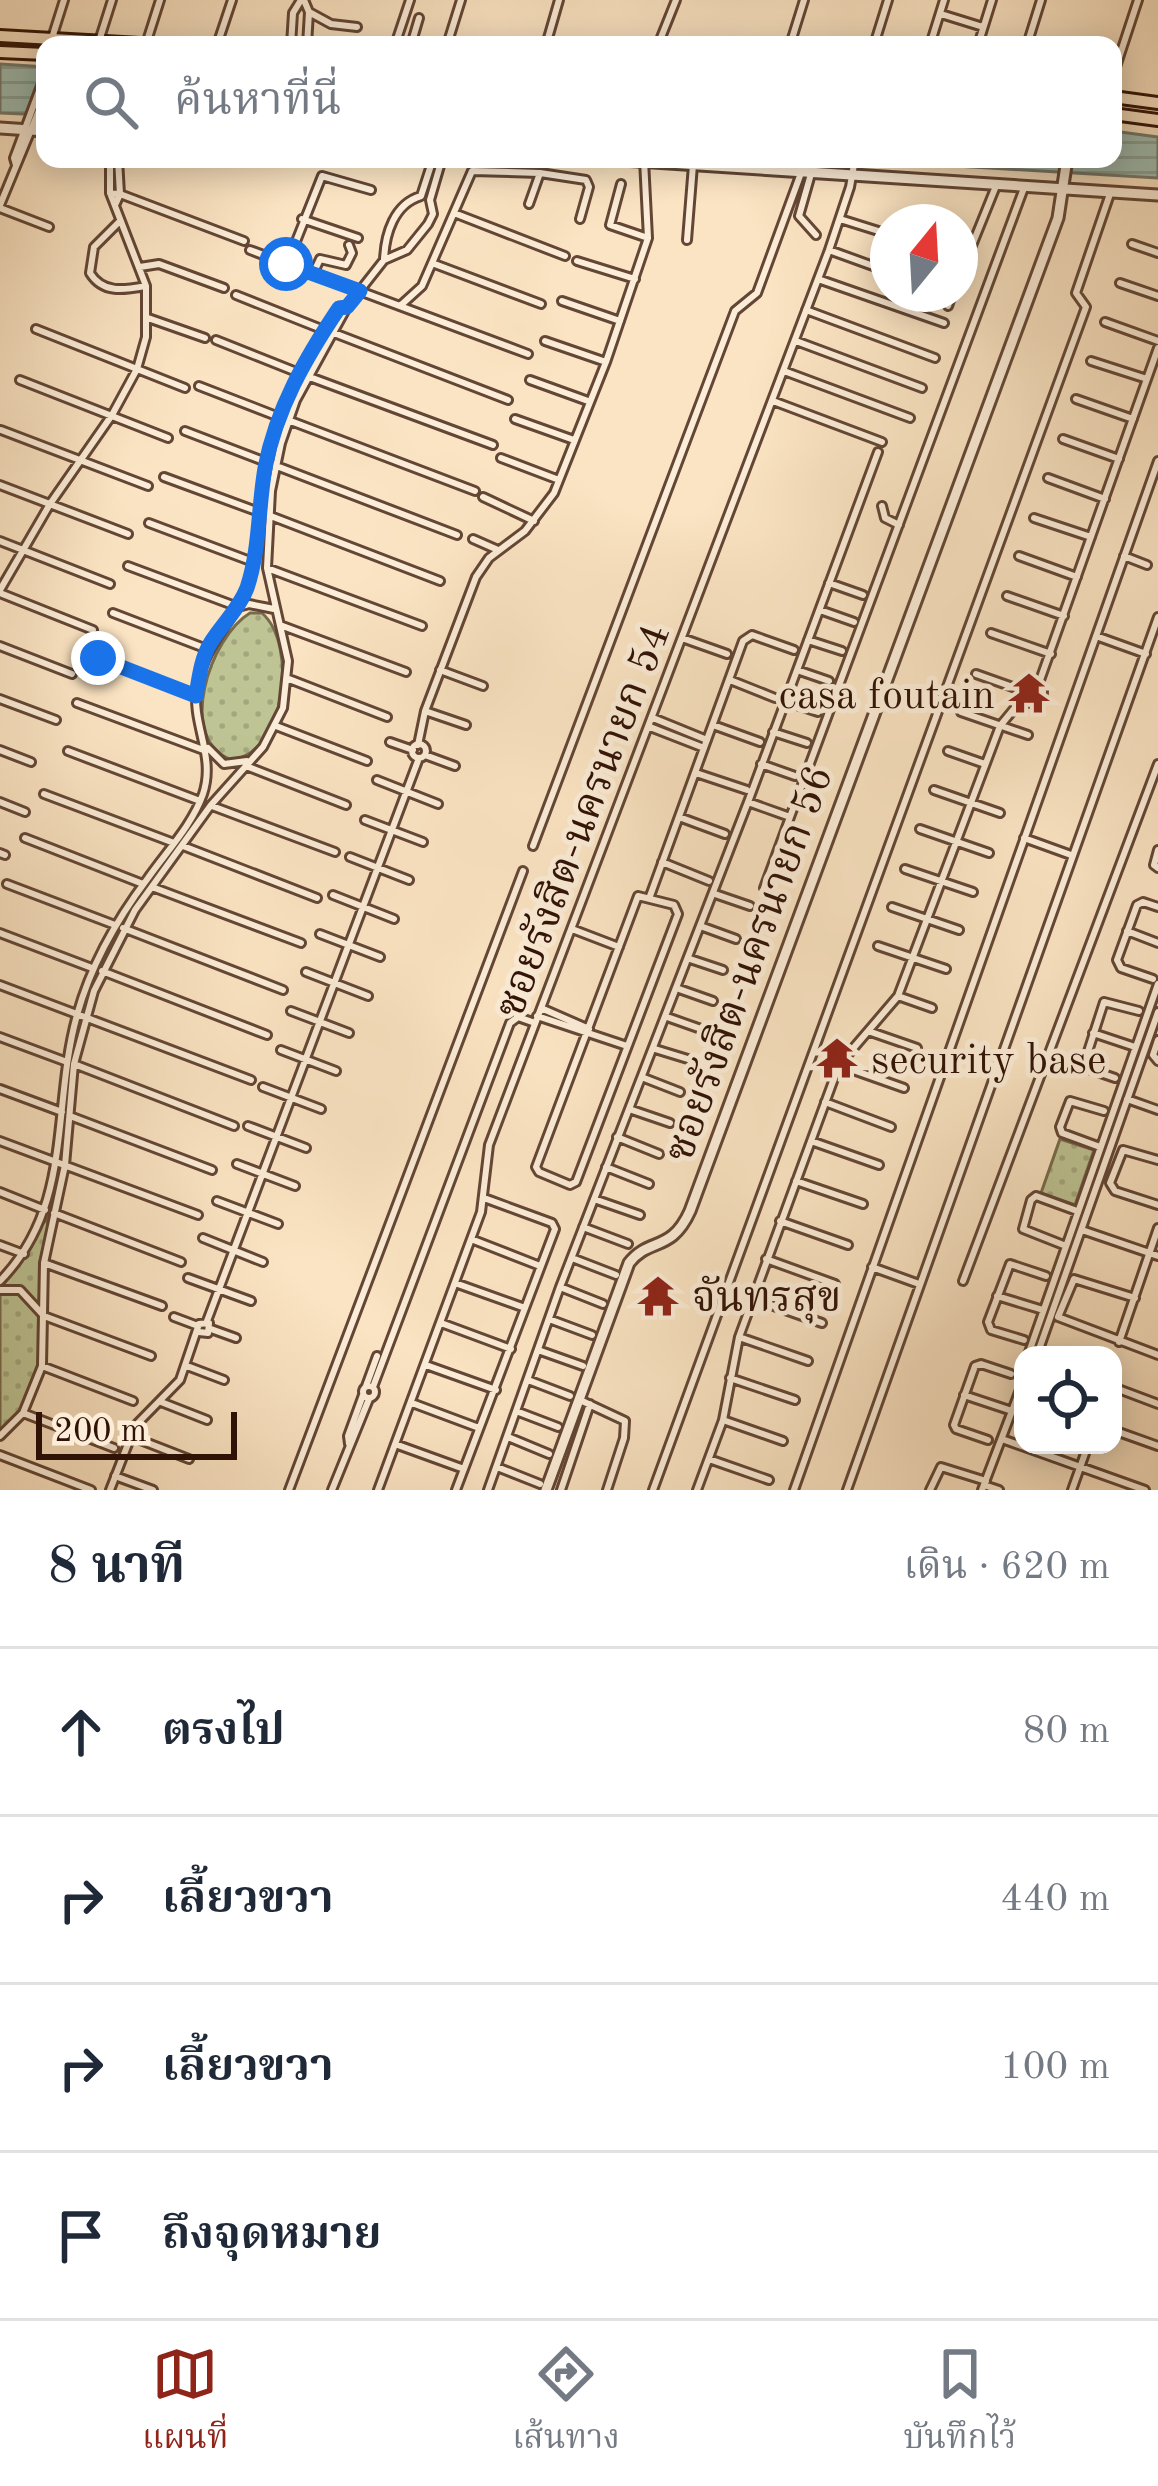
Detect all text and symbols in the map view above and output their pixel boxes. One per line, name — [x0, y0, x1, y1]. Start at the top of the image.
search box — [36, 36, 1122, 168]
icon: search — [78, 69, 144, 135]
text: ค้นหาที่นี่ — [174, 80, 342, 125]
north arrow — [870, 204, 978, 312]
route start — [259, 237, 313, 291]
street label: ซอยรังสิต-นครนายก 54 — [486, 617, 679, 1024]
route end — [71, 631, 125, 685]
temple icon: casa foutain — [1006, 670, 1052, 716]
place label: casa foutain — [779, 676, 995, 718]
street label: ซอยรังสิต-นครนายก 56 — [656, 759, 842, 1168]
temple icon: security base — [814, 1035, 860, 1081]
place label: security base — [871, 1041, 1106, 1083]
temple icon: จันทรสุข — [635, 1273, 681, 1319]
place label: จันทรสุข — [692, 1275, 841, 1324]
map controls — [1014, 1346, 1122, 1454]
button: locate — [1014, 1346, 1122, 1454]
scale bar — [36, 1406, 237, 1459]
text: 200 m — [54, 1416, 147, 1449]
text: 8 นาที — [48, 1543, 185, 1594]
text: เดิน · 620 m — [904, 1548, 1110, 1587]
icon: ahead — [48, 1699, 114, 1765]
text: ตรงไป — [162, 1710, 285, 1755]
text: 80 m — [1023, 1712, 1110, 1751]
icon: right — [48, 1867, 114, 1933]
text: เลี้ยวขวา — [162, 1878, 334, 1923]
text: 440 m — [1000, 1880, 1110, 1919]
icon: right — [48, 2035, 114, 2101]
text: เลี้ยวขวา — [162, 2046, 334, 2091]
text: 100 m — [1000, 2048, 1110, 2087]
icon: arrive — [48, 2203, 114, 2269]
text: ถึงจุดหมาย — [162, 2214, 382, 2259]
tab: แผนที่ — [142, 2341, 228, 2466]
tab: เส้นทาง — [512, 2341, 620, 2466]
tab: บันทึกไว้ — [904, 2341, 1016, 2466]

